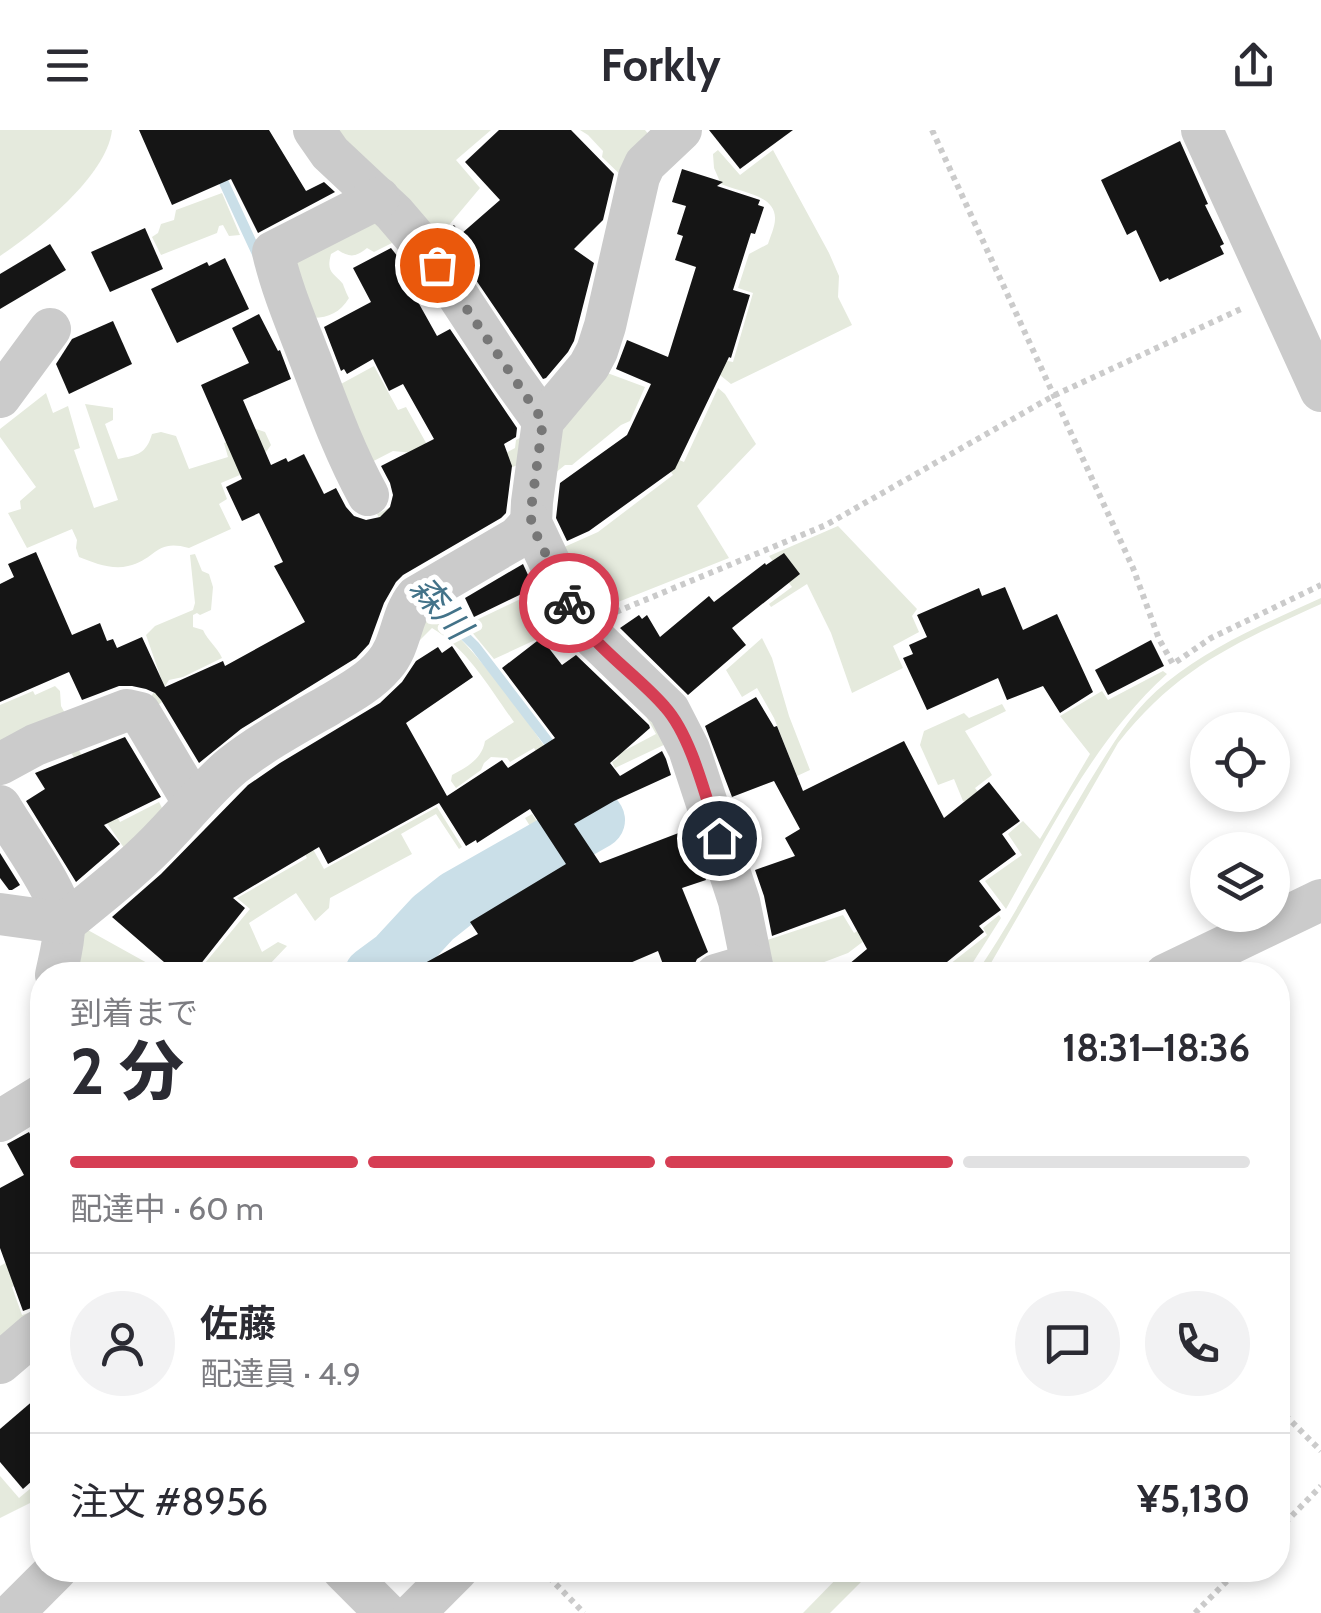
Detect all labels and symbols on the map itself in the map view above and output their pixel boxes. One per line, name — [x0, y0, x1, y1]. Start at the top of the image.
pin — [395, 223, 480, 308]
courier — [519, 553, 619, 653]
water label: 森川 — [402, 566, 483, 651]
pin — [677, 796, 762, 881]

